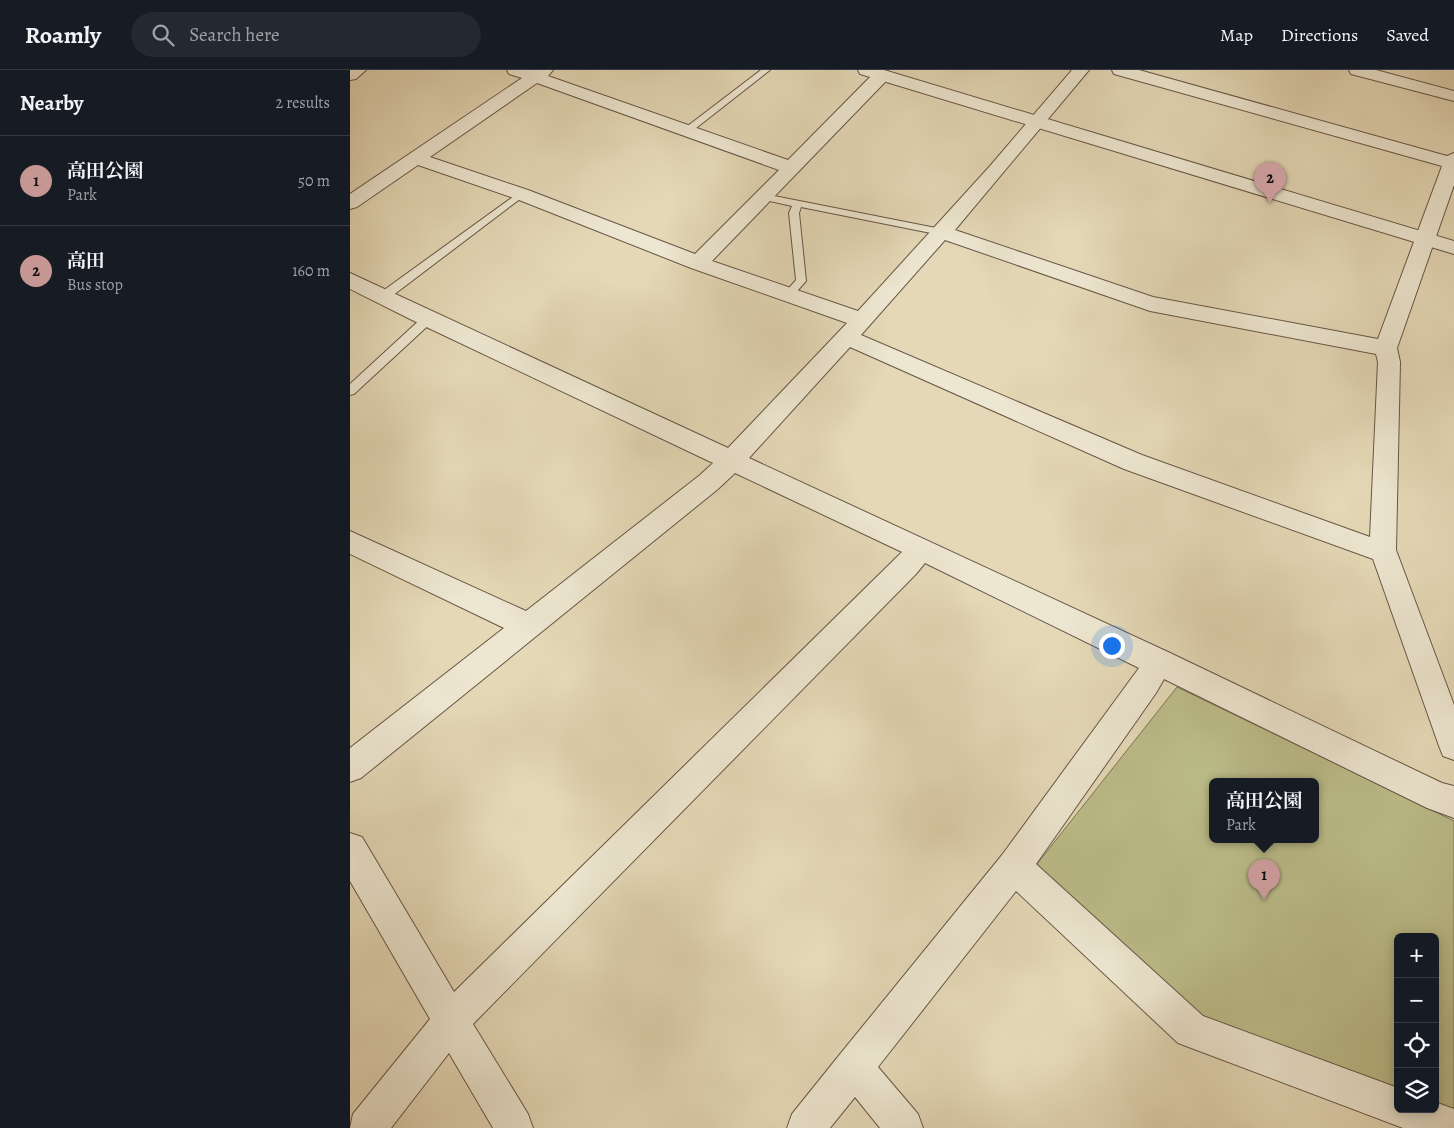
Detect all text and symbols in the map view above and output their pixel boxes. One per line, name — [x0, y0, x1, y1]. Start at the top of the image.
search box — [131, 12, 481, 57]
text: Roamly — [25, 19, 101, 51]
icon: search — [149, 21, 177, 49]
text: Search here — [189, 22, 280, 48]
text: Map — [1220, 23, 1253, 47]
text: Directions — [1281, 23, 1358, 47]
text: Saved — [1386, 23, 1429, 47]
text: Nearby — [20, 89, 83, 117]
text: 2 results — [275, 92, 330, 114]
text: 高田公園 — [67, 158, 143, 184]
pin: 2 — [1254, 162, 1286, 203]
text: 1 — [33, 170, 39, 192]
text: 50 m — [298, 170, 330, 192]
text: Park — [67, 184, 97, 206]
text: 高田 — [67, 248, 105, 274]
text: 2 — [32, 260, 40, 282]
text: 160 m — [292, 260, 330, 282]
text: Bus stop — [67, 274, 123, 296]
your location — [1099, 633, 1125, 659]
popup — [1209, 778, 1319, 843]
text: 高田公園 — [1226, 788, 1302, 814]
text: Park — [1226, 814, 1256, 836]
pin: 1 — [1248, 859, 1280, 900]
map controls — [1394, 933, 1439, 1113]
button: + — [1394, 933, 1439, 978]
button: − — [1394, 978, 1439, 1023]
button: locate — [1394, 1023, 1439, 1068]
button: layers — [1394, 1068, 1439, 1113]

